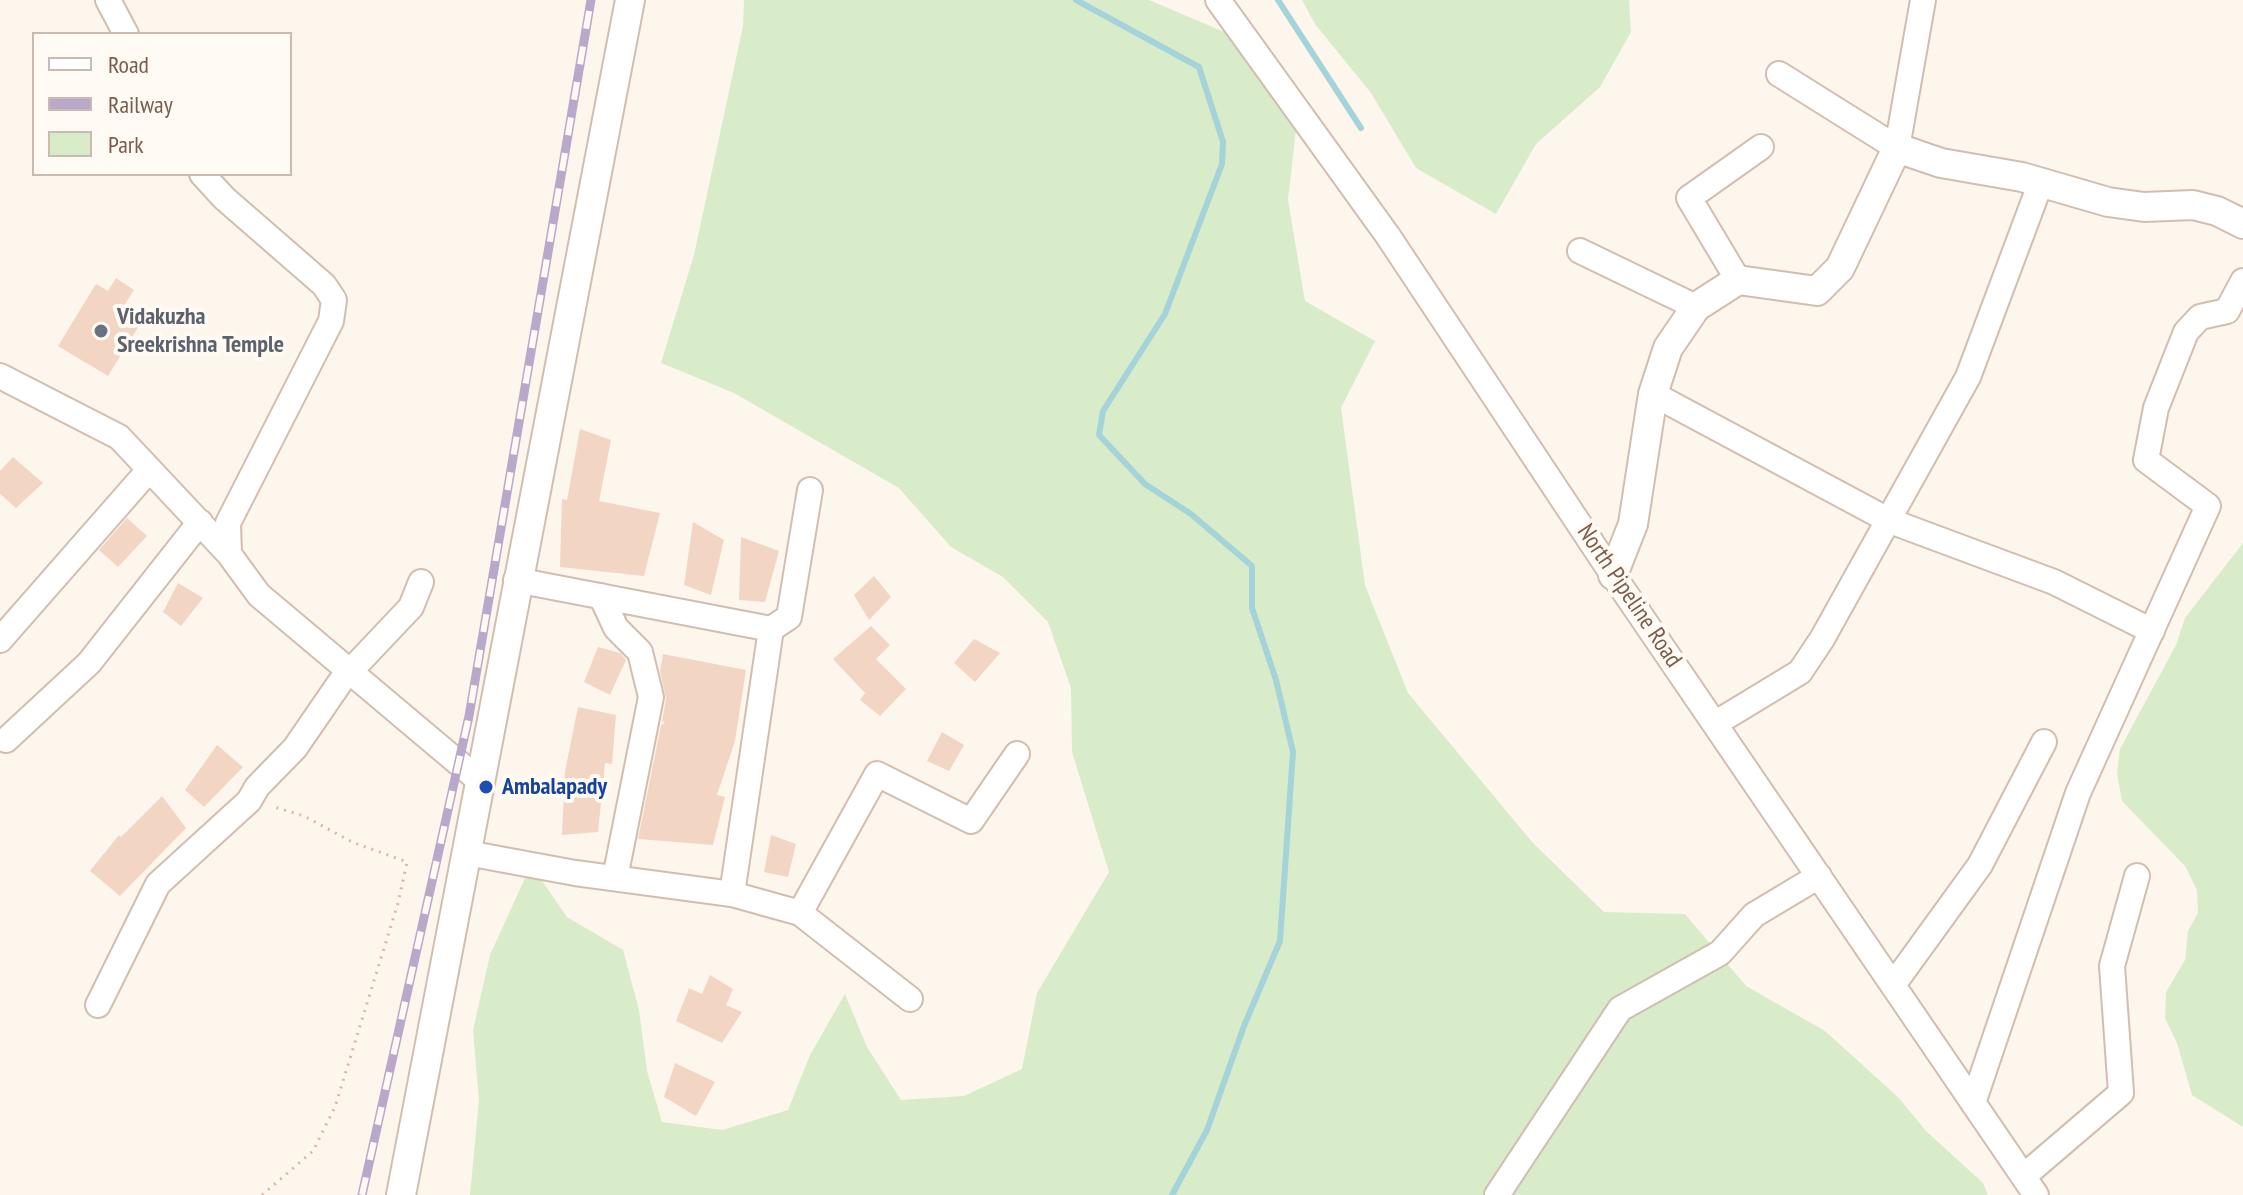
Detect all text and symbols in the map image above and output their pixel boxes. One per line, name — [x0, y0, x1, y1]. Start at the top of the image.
legend — [32, 32, 292, 176]
text: Road — [108, 49, 149, 80]
text: Railway — [108, 89, 173, 120]
text: Park — [108, 129, 144, 160]
place label: Vidakuzha Sreekrishna Temple — [117, 303, 284, 359]
marker: Vidakuzha Sreekrishna Temple — [92, 322, 110, 340]
street label: North Pipeline Road — [1571, 519, 1687, 673]
place label: Ambalapady — [502, 773, 607, 801]
marker: Ambalapady — [477, 778, 495, 796]

